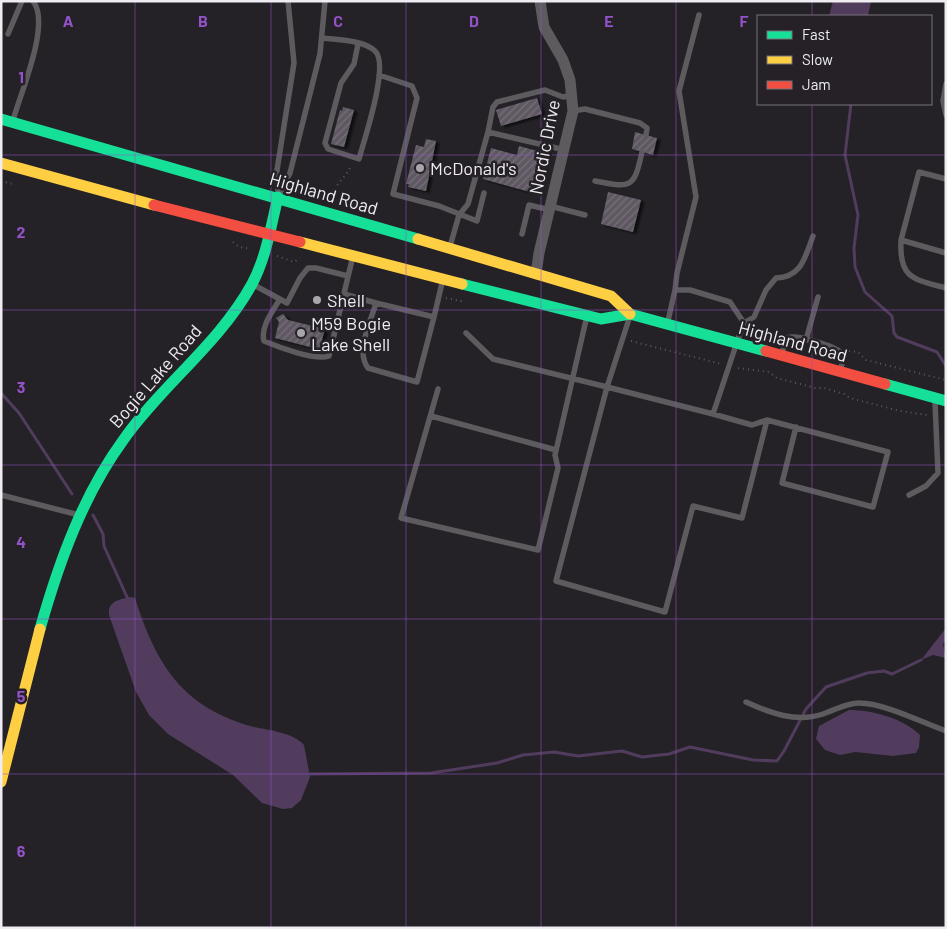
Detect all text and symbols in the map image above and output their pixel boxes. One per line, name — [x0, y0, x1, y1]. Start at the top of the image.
text: A — [63, 11, 74, 30]
text: B — [198, 11, 208, 30]
text: C — [333, 11, 343, 30]
text: D — [469, 11, 479, 30]
text: E — [604, 11, 614, 30]
text: F — [740, 11, 749, 30]
legend — [757, 15, 932, 105]
text: Fast — [802, 25, 830, 43]
text: Slow — [802, 50, 833, 68]
text: 1 — [18, 67, 24, 86]
text: Jam — [802, 75, 831, 93]
street label: Nordic Drive — [524, 98, 564, 196]
place label: McDonald's — [430, 157, 517, 179]
marker: McDonald's — [414, 162, 426, 174]
street label: Highland Road — [267, 167, 381, 219]
text: 2 — [17, 222, 26, 241]
place label: Shell — [327, 289, 365, 311]
marker: Shell — [311, 294, 323, 306]
place label: M59 Bogie Lake Shell — [311, 312, 391, 355]
street label: Highland Road — [736, 316, 850, 366]
street label: Bogie Lake Road — [104, 320, 206, 432]
marker: M59 Bogie Lake Shell — [295, 327, 307, 339]
text: 3 — [17, 377, 25, 396]
text: 4 — [16, 532, 26, 551]
text: 5 — [17, 686, 26, 705]
text: 6 — [17, 841, 26, 860]

